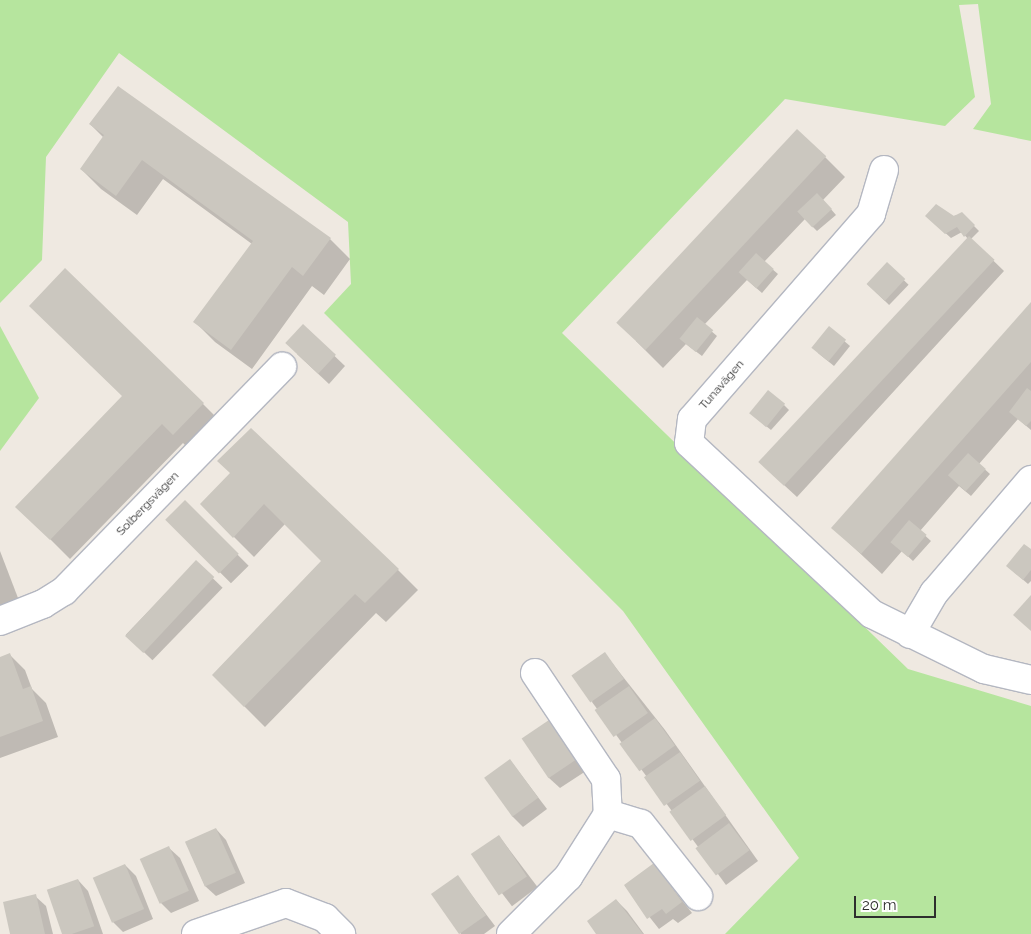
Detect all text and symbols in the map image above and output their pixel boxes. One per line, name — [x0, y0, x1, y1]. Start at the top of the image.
street label: Tunavägen — [697, 357, 747, 413]
street label: Solbergsvägen — [114, 469, 182, 539]
scale bar — [856, 886, 938, 918]
text: 20 m — [862, 896, 897, 914]

